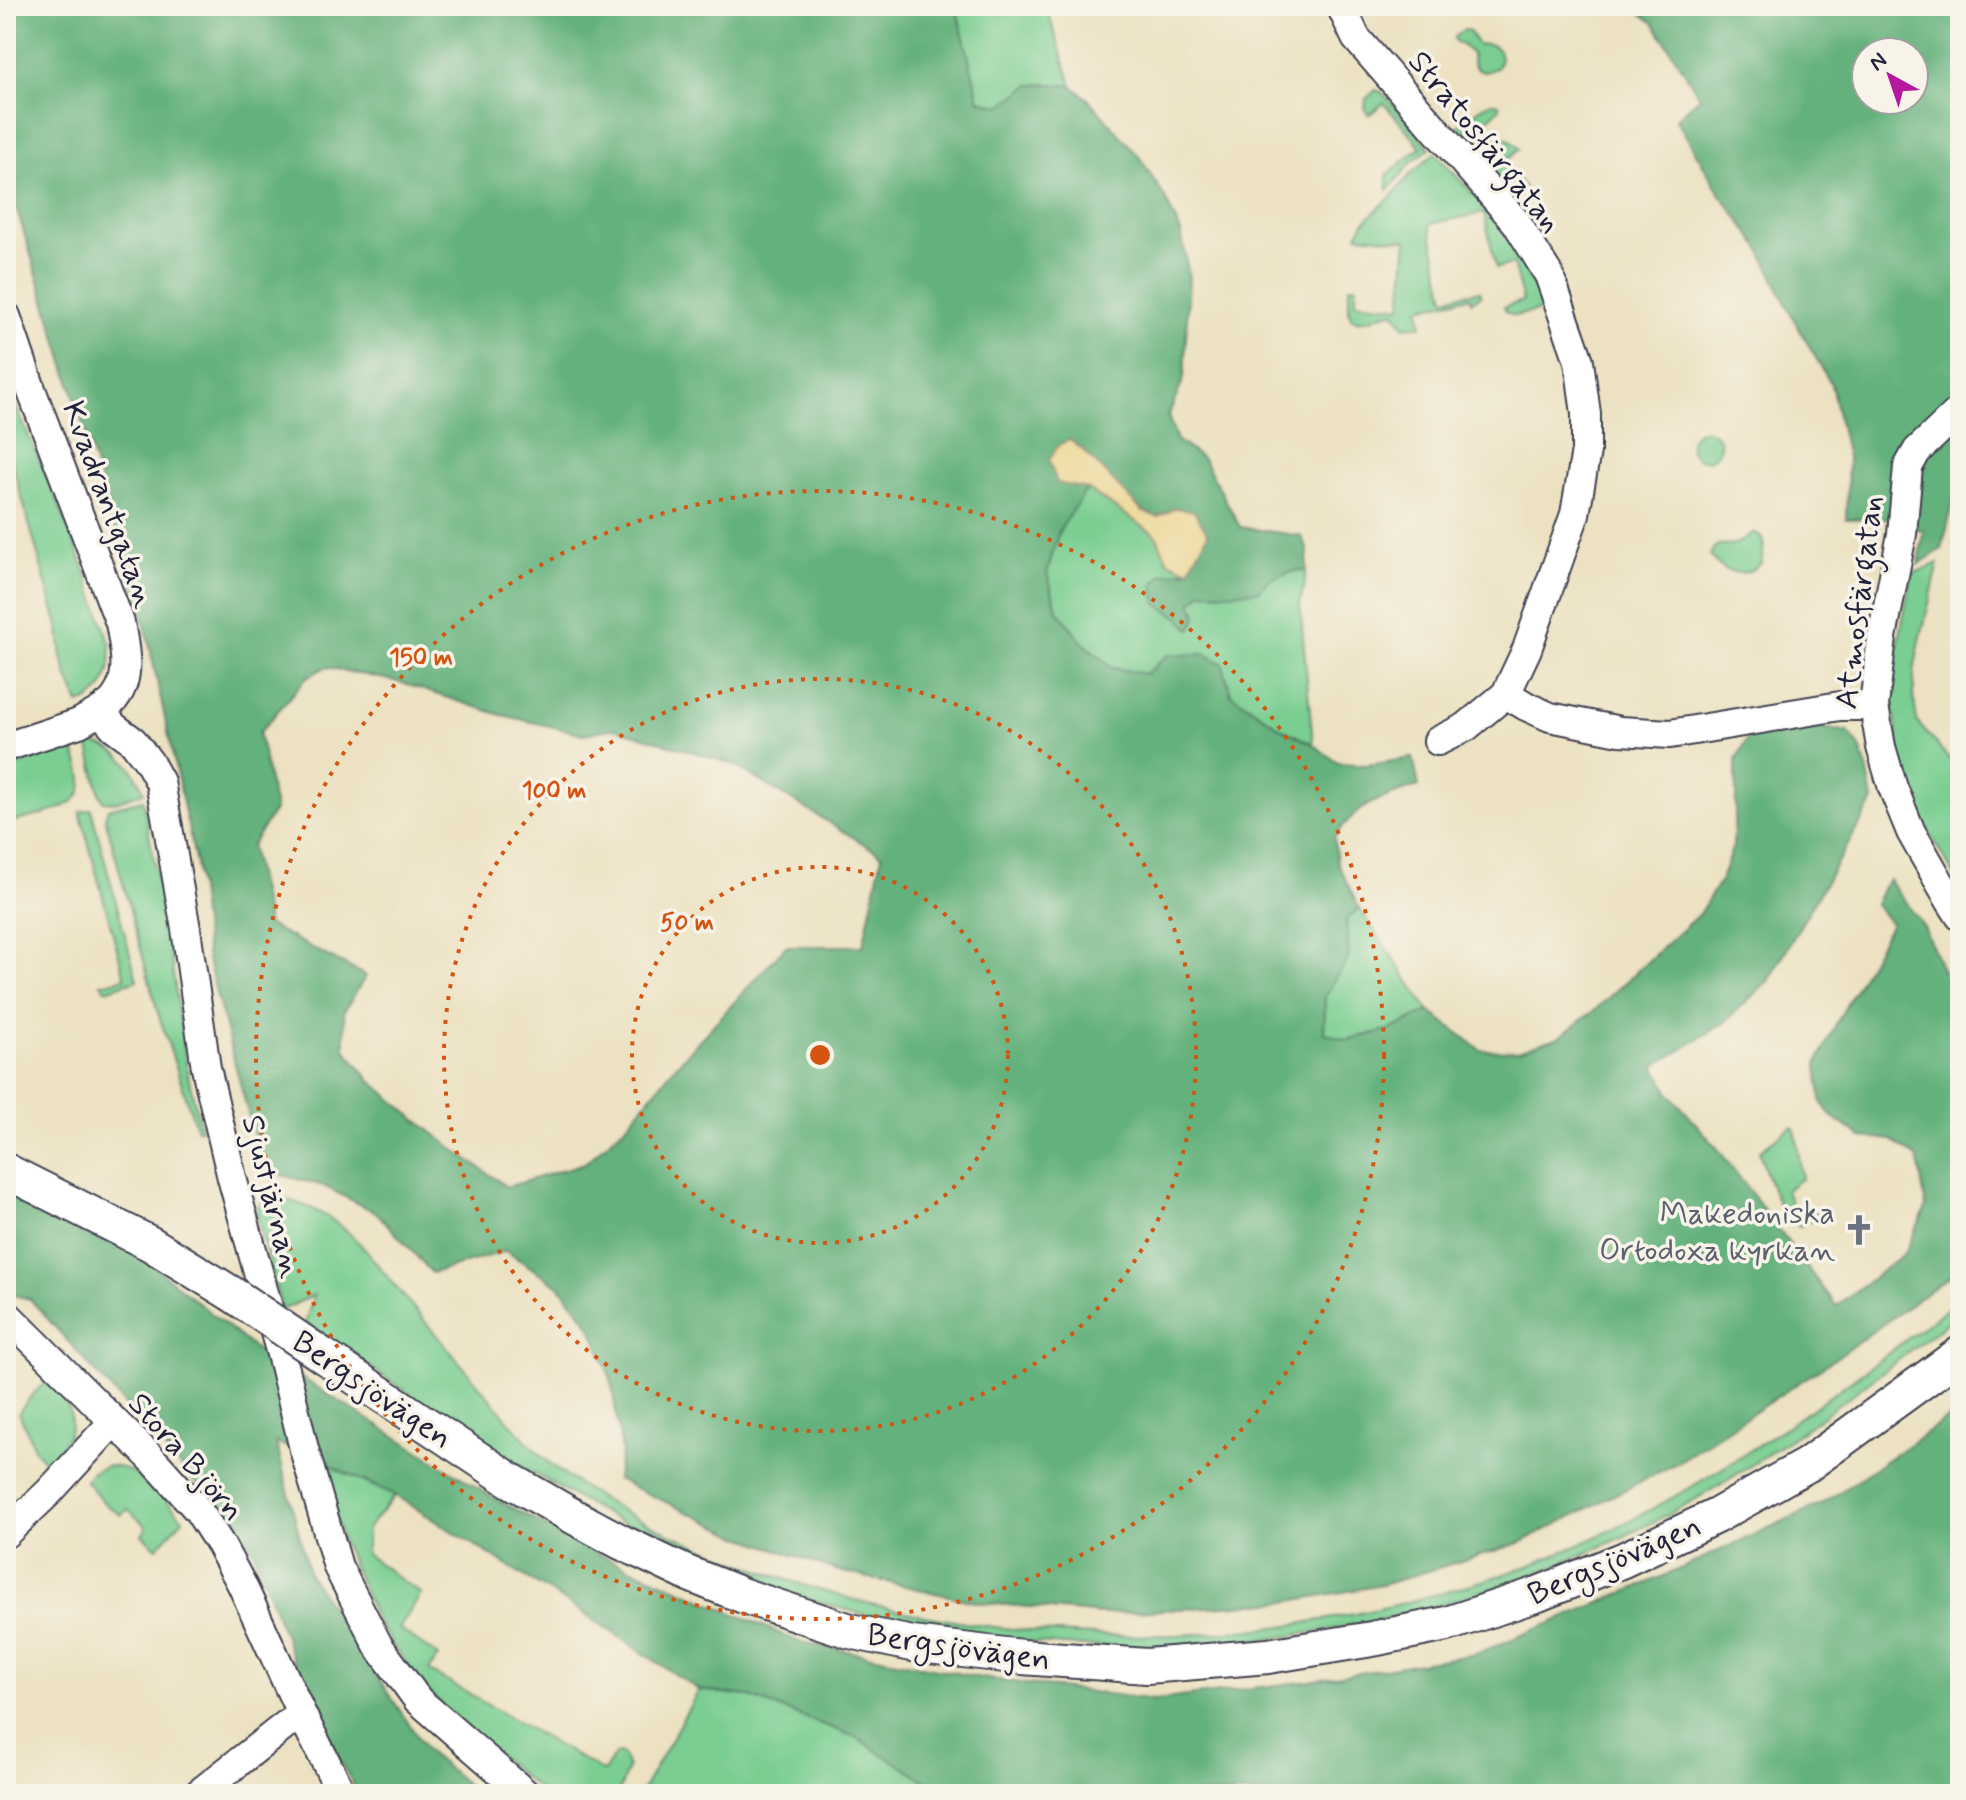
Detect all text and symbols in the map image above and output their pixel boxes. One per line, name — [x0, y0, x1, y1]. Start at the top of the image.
north arrow — [1850, 36, 1930, 116]
street label: Stratosfärgatan — [1396, 42, 1571, 244]
text: N — [1864, 47, 1893, 78]
street label: Kvadrantgatan — [51, 396, 165, 614]
street label: Atmosfärgatan — [1826, 493, 1897, 712]
text: 150 m — [389, 643, 453, 674]
text: 100 m — [522, 776, 586, 807]
text: 50 m — [660, 908, 714, 939]
centre of rings — [806, 1041, 834, 1069]
street label: Sjustjärnan — [231, 1111, 312, 1282]
place label: Makedoniska Ortodoxa kyrkan — [1599, 1193, 1835, 1272]
church icon: Makedoniska Ortodoxa kyrkan — [1842, 1213, 1876, 1247]
street label: Bergsjövägen — [283, 1322, 460, 1461]
street label: Stora Björn — [118, 1384, 253, 1531]
street label: Bergsjövägen — [1522, 1506, 1709, 1618]
street label: Bergsjövägen — [864, 1614, 1053, 1684]

